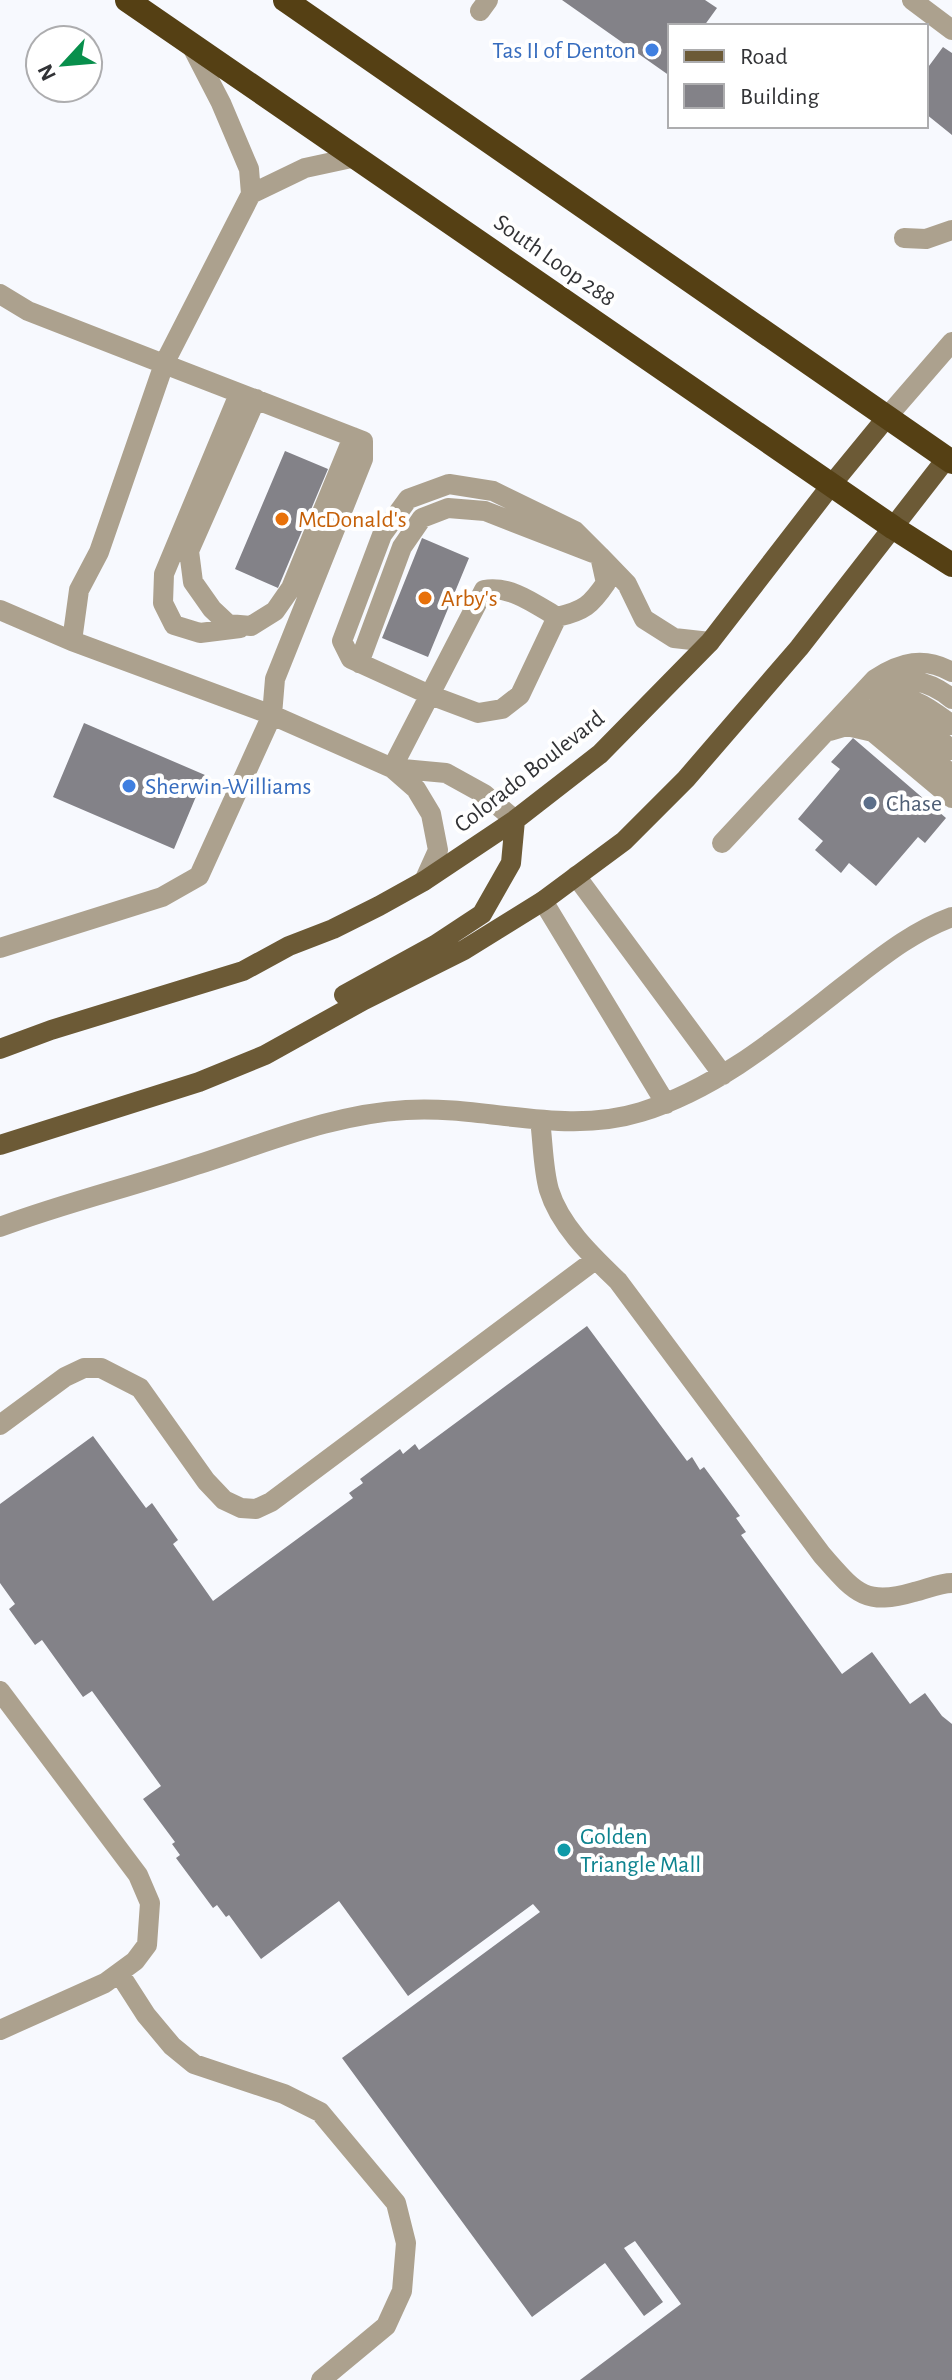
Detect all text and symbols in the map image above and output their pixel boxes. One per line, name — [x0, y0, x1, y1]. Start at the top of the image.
north arrow — [24, 24, 104, 104]
legend — [668, 24, 928, 128]
place label: Tas II of Denton — [492, 39, 636, 63]
marker: Tas II of Denton — [643, 41, 661, 59]
text: Road — [740, 45, 788, 69]
text: N — [34, 61, 60, 84]
text: Building — [740, 85, 819, 109]
street label: South Loop 288 — [489, 210, 619, 311]
place label: McDonald's — [298, 508, 407, 532]
marker: McDonald's — [273, 510, 291, 528]
place label: Arby's — [441, 587, 498, 611]
marker: Arby's — [416, 589, 434, 607]
street label: Colorado Boulevard — [450, 706, 609, 837]
place label: Sherwin-Williams — [145, 775, 311, 799]
marker: Sherwin-Williams — [120, 777, 138, 795]
place label: Chase — [886, 792, 942, 816]
marker: Chase — [861, 794, 879, 812]
place label: Golden Triangle Mall — [580, 1825, 701, 1877]
marker: Golden Triangle Mall — [555, 1841, 573, 1859]

